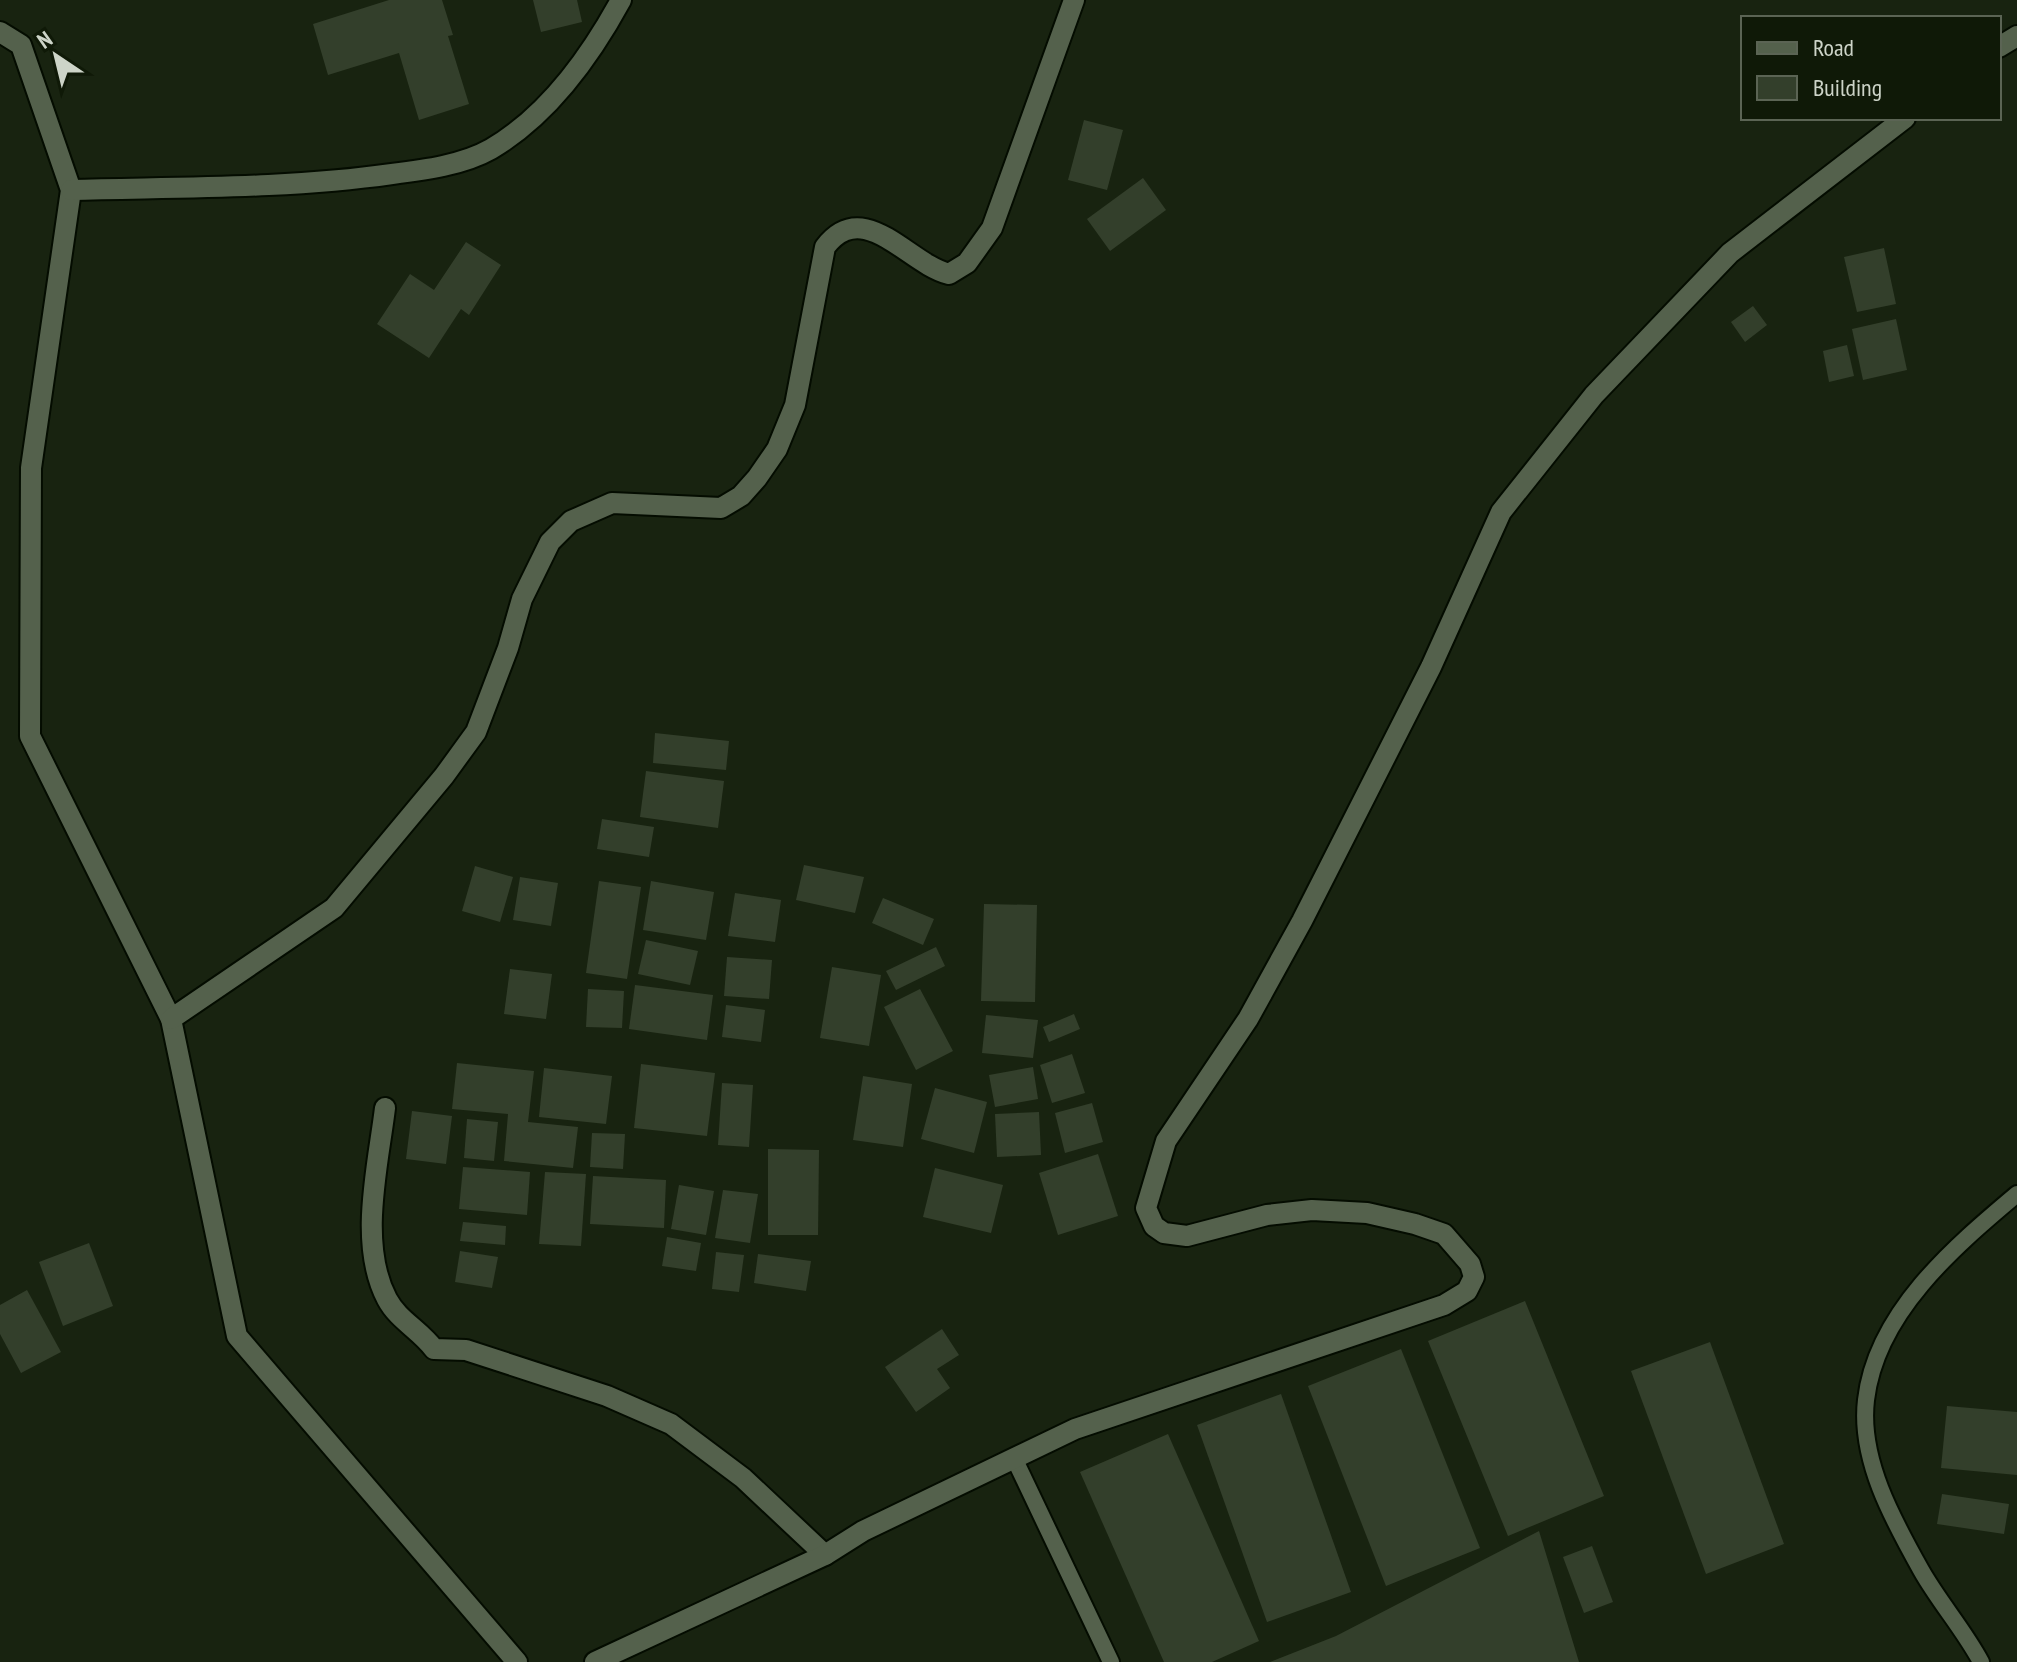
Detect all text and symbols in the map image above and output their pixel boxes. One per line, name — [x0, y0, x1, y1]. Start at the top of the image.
north arrow — [16, 16, 96, 96]
legend — [1741, 16, 2001, 120]
text: N — [32, 25, 57, 54]
text: Road — [1813, 32, 1854, 63]
text: Building — [1813, 72, 1882, 103]

